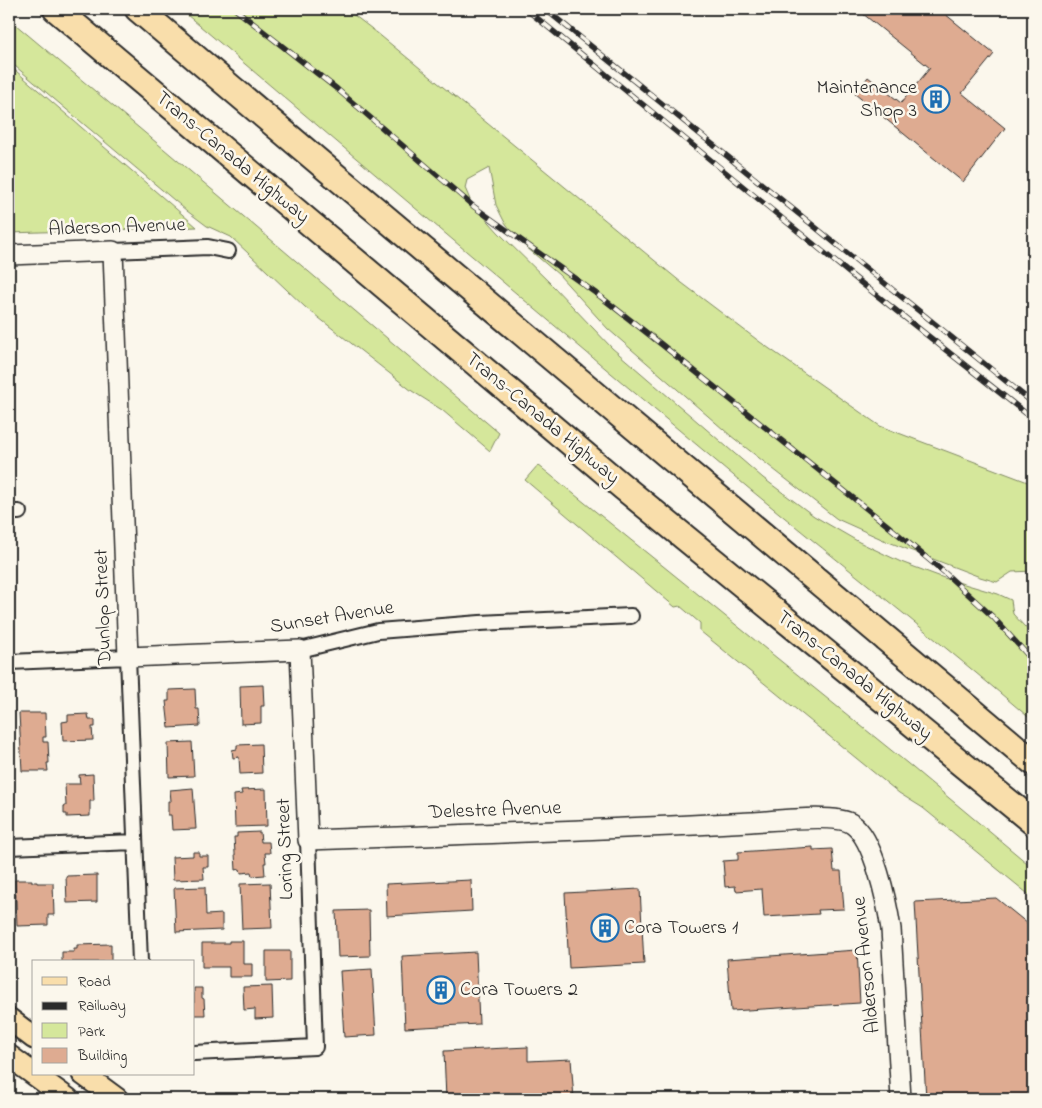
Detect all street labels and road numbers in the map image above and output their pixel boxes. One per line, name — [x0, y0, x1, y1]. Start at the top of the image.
street label: Trans-Canada Highway — [148, 85, 315, 232]
street label: Alderson Avenue — [48, 211, 186, 245]
street label: Trans-Canada Highway — [458, 346, 625, 493]
street label: Dunlop Street — [87, 548, 121, 666]
street label: Sunset Avenue — [268, 594, 396, 642]
street label: Trans-Canada Highway — [769, 604, 938, 749]
street label: Delestre Avenue — [427, 794, 562, 828]
street label: Loring Street — [270, 797, 303, 900]
street label: Alderson Avenue — [845, 895, 889, 1035]

